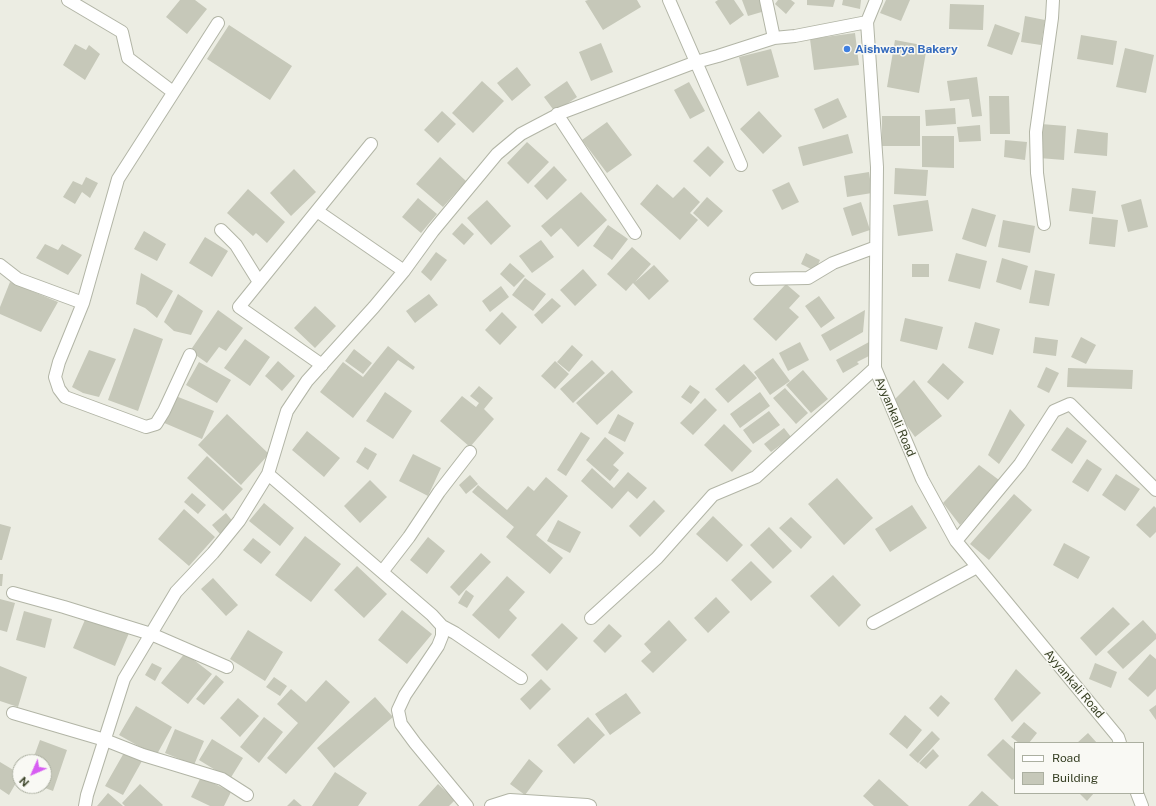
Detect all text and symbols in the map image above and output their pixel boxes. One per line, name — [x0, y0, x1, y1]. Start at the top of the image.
place label: Aishwarya Bakery — [855, 42, 958, 56]
marker: Aishwarya Bakery — [842, 44, 852, 54]
street label: Ayyankali Road — [872, 375, 918, 459]
street label: Ayyankali Road — [1041, 647, 1107, 721]
legend — [1014, 742, 1144, 794]
text: Road — [1052, 751, 1080, 765]
north arrow — [12, 754, 52, 794]
text: Building — [1052, 771, 1098, 785]
text: N — [17, 774, 32, 789]

